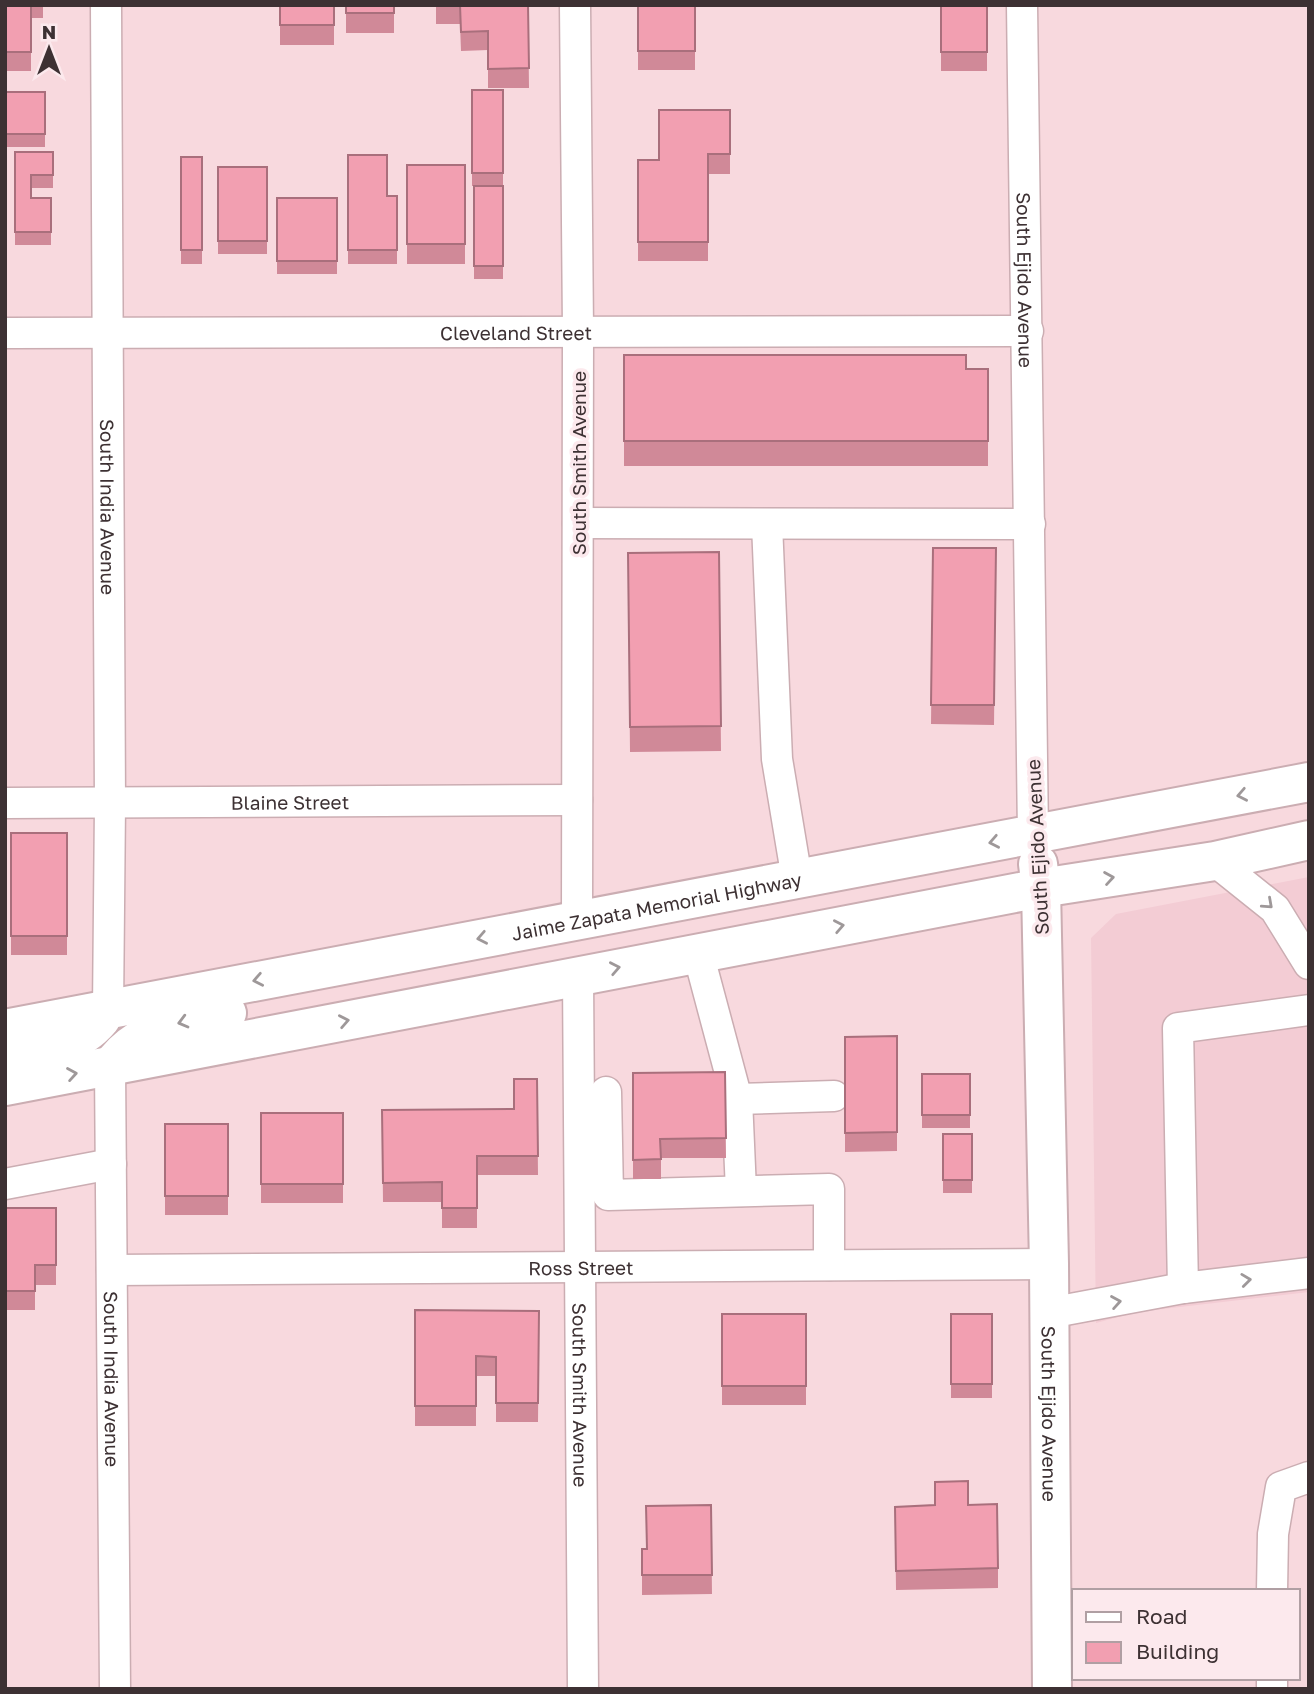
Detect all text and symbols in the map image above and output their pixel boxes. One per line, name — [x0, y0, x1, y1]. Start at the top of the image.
north arrow — [14, 14, 84, 84]
text: N — [42, 20, 56, 43]
street label: South Ejido Avenue — [1013, 192, 1038, 368]
street label: Cleveland Street — [440, 320, 592, 344]
street label: South Smith Avenue — [567, 371, 590, 555]
street label: South India Avenue — [97, 419, 120, 595]
street label: South Ejido Avenue — [1021, 759, 1053, 935]
one-way arrow — [1236, 786, 1248, 801]
street label: Blaine Street — [231, 790, 349, 813]
one-way arrow — [988, 834, 1000, 849]
street label: Jaime Zapata Memorial Highway — [509, 867, 804, 944]
one-way arrow — [1103, 871, 1115, 886]
one-way arrow — [1260, 896, 1273, 908]
one-way arrow — [833, 920, 845, 935]
one-way arrow — [476, 930, 488, 945]
one-way arrow — [609, 961, 621, 976]
one-way arrow — [252, 972, 264, 987]
one-way arrow — [178, 1014, 190, 1029]
one-way arrow — [338, 1015, 350, 1030]
one-way arrow — [67, 1067, 78, 1082]
street label: Ross Street — [528, 1255, 634, 1279]
one-way arrow — [1240, 1273, 1252, 1288]
street label: South India Avenue — [100, 1291, 125, 1467]
one-way arrow — [1111, 1295, 1122, 1310]
street label: South Smith Avenue — [569, 1303, 593, 1487]
street label: South Ejido Avenue — [1038, 1326, 1062, 1502]
legend — [1072, 1589, 1300, 1680]
text: Road — [1136, 1603, 1187, 1629]
text: Building — [1136, 1638, 1219, 1664]

